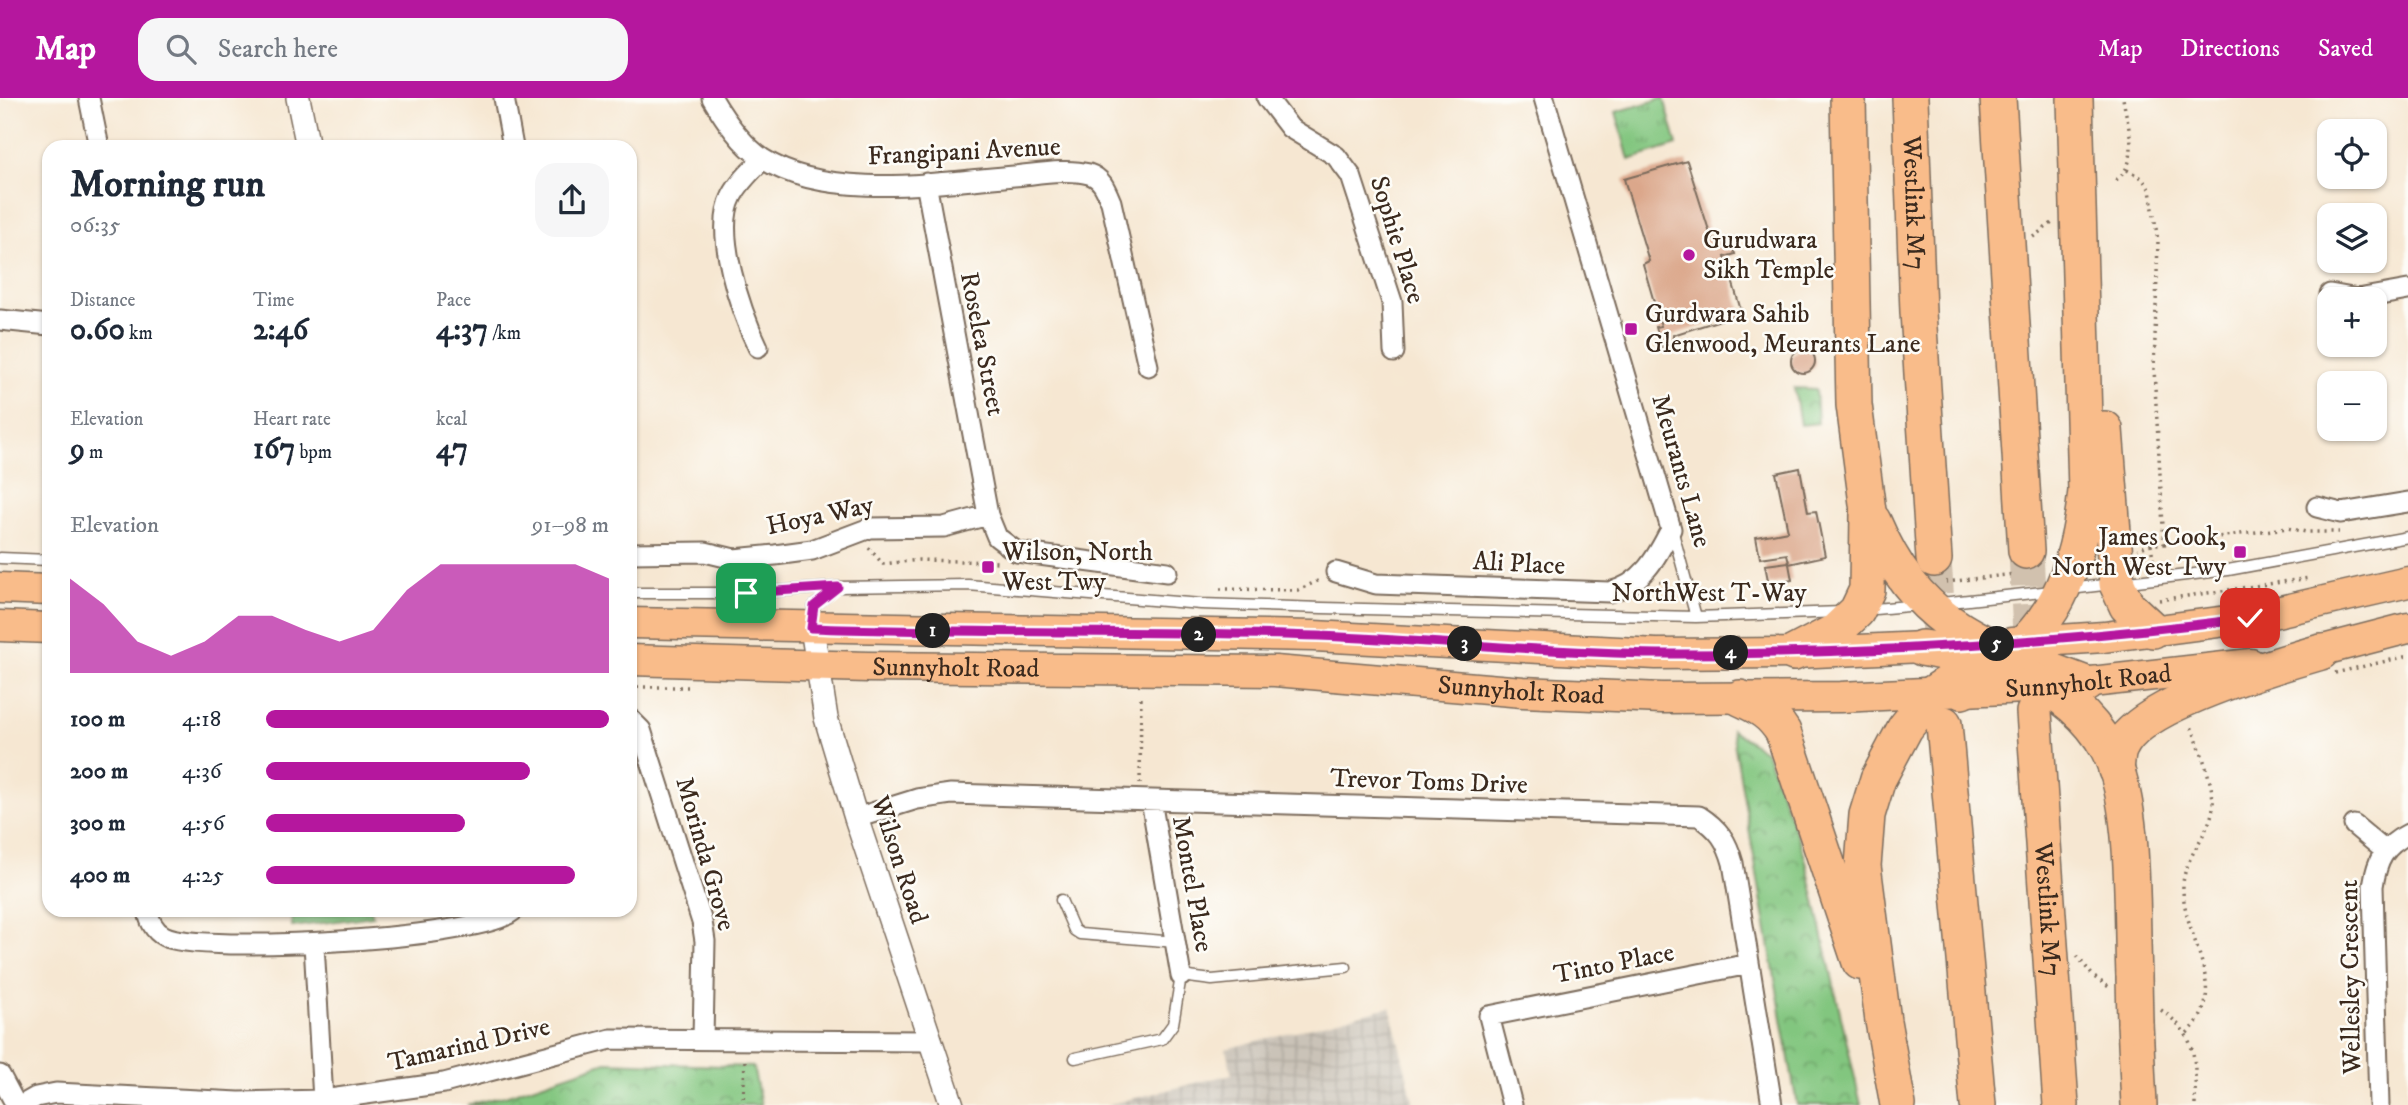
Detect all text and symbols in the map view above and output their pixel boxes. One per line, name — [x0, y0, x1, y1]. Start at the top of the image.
search box — [138, 18, 628, 81]
text: Map — [35, 29, 96, 70]
icon: search — [162, 30, 200, 68]
text: Search here — [218, 33, 338, 66]
text: Map — [2098, 34, 2143, 64]
text: Directions — [2181, 34, 2280, 64]
text: Saved — [2318, 34, 2373, 64]
map controls — [2317, 119, 2387, 441]
button: locate — [2317, 119, 2387, 189]
street label: Frangipani Avenue — [867, 130, 1061, 174]
street label: Westlink M7 — [1895, 134, 1933, 271]
text: Morning run — [70, 161, 265, 209]
button: share — [535, 163, 609, 237]
street label: Sophie Place — [1362, 172, 1432, 308]
button: layers — [2317, 203, 2387, 273]
text: 06:35 — [70, 211, 120, 240]
place label: Gurudwara Sikh Temple — [1703, 224, 1834, 287]
marker: Gurudwara Sikh Temple — [1681, 247, 1697, 263]
street label: Roselea Street — [952, 269, 1012, 419]
button: + — [2317, 287, 2387, 357]
text: Distance — [70, 289, 135, 312]
text: Time — [253, 289, 294, 312]
text: Pace — [436, 289, 471, 312]
place label: Gurdwara Sahib Glenwood, Meurants Lane — [1645, 298, 1920, 361]
text: 0.60 — [70, 312, 125, 349]
text: 2:46 — [253, 312, 308, 349]
text: 4:37 — [436, 312, 488, 349]
marker: Gurdwara Sahib Glenwood, Meurants Lane — [1623, 321, 1639, 337]
text: km — [125, 322, 153, 345]
text: /km — [488, 322, 521, 345]
button: − — [2317, 371, 2387, 441]
street label: Meurants Lane — [1643, 391, 1719, 551]
text: Elevation — [70, 408, 144, 431]
text: Heart rate — [253, 408, 331, 431]
text: kcal — [436, 408, 467, 431]
text: 9 — [70, 431, 85, 468]
text: 167 — [253, 431, 295, 468]
text: 47 — [436, 431, 468, 468]
text: m — [85, 441, 103, 464]
text: bpm — [295, 441, 332, 464]
street label: Hoya Way — [763, 488, 877, 543]
text: Elevation — [70, 511, 159, 540]
text: 91–98 m — [532, 511, 609, 540]
place label: James Cook, North West Twy — [2052, 521, 2227, 584]
place label: Wilson, North West Twy — [1001, 536, 1153, 599]
marker: James Cook, North West Twy — [2232, 544, 2248, 560]
street label: Ali Place — [1472, 545, 1566, 583]
marker: Wilson, North West Twy — [980, 559, 996, 575]
pin — [716, 563, 776, 623]
icon: arrive — [727, 574, 765, 612]
street label: NorthWest T-Way — [1611, 577, 1807, 610]
pin — [2220, 588, 2280, 648]
icon: check — [2231, 599, 2269, 637]
pin: 1 — [916, 614, 950, 648]
pin: 2 — [1182, 618, 1216, 652]
text: 1 — [929, 619, 936, 642]
text: 2 — [1194, 623, 1203, 646]
pin: 3 — [1448, 626, 1482, 662]
pin: 5 — [1980, 626, 2014, 662]
text: 3 — [1461, 632, 1468, 655]
text: 5 — [1992, 632, 2001, 655]
pin: 4 — [1714, 636, 1748, 670]
text: 4 — [1725, 641, 1736, 664]
street label: Sunnyholt Road — [872, 651, 1040, 685]
street label: Sunnyholt Road — [2004, 657, 2173, 706]
street label: Sunnyholt Road — [1436, 668, 1605, 712]
text: 100 m — [70, 705, 125, 734]
text: 4:18 — [182, 705, 221, 734]
text: 200 m — [70, 757, 128, 786]
text: 4:36 — [182, 757, 222, 786]
street label: Trevor Toms Drive — [1330, 762, 1528, 802]
street label: Morinda Grove — [667, 773, 743, 935]
street label: Wilson Road — [863, 791, 935, 928]
text: 300 m — [70, 809, 126, 838]
text: 4:56 — [182, 809, 225, 838]
street label: Montel Place — [1164, 813, 1220, 955]
street label: Westlink M7 — [2026, 840, 2069, 978]
text: 400 m — [70, 861, 130, 890]
text: 4:25 — [182, 861, 224, 890]
street label: Wellesley Crescent — [2333, 879, 2369, 1076]
street label: Tinto Place — [1551, 936, 1677, 992]
street label: Tamarind Drive — [385, 1010, 553, 1080]

